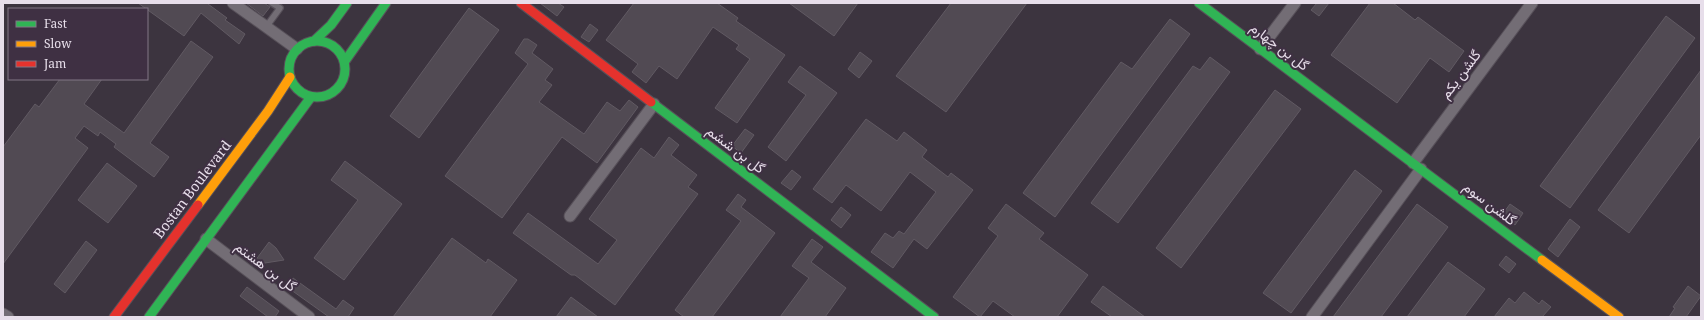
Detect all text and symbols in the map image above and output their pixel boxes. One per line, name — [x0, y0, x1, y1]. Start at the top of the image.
legend — [8, 8, 148, 80]
text: Fast — [44, 15, 67, 32]
street label: گل بن چهارم — [1246, 18, 1313, 75]
text: Slow — [44, 35, 72, 52]
street label: گلشن یکم — [1435, 46, 1485, 102]
text: Jam — [43, 55, 66, 72]
street label: گل بن ششم — [703, 121, 769, 177]
street label: Bostan Boulevard — [149, 136, 235, 242]
street label: گلشن سوم — [1460, 177, 1520, 229]
street label: گل بن هشتم — [231, 237, 301, 295]

